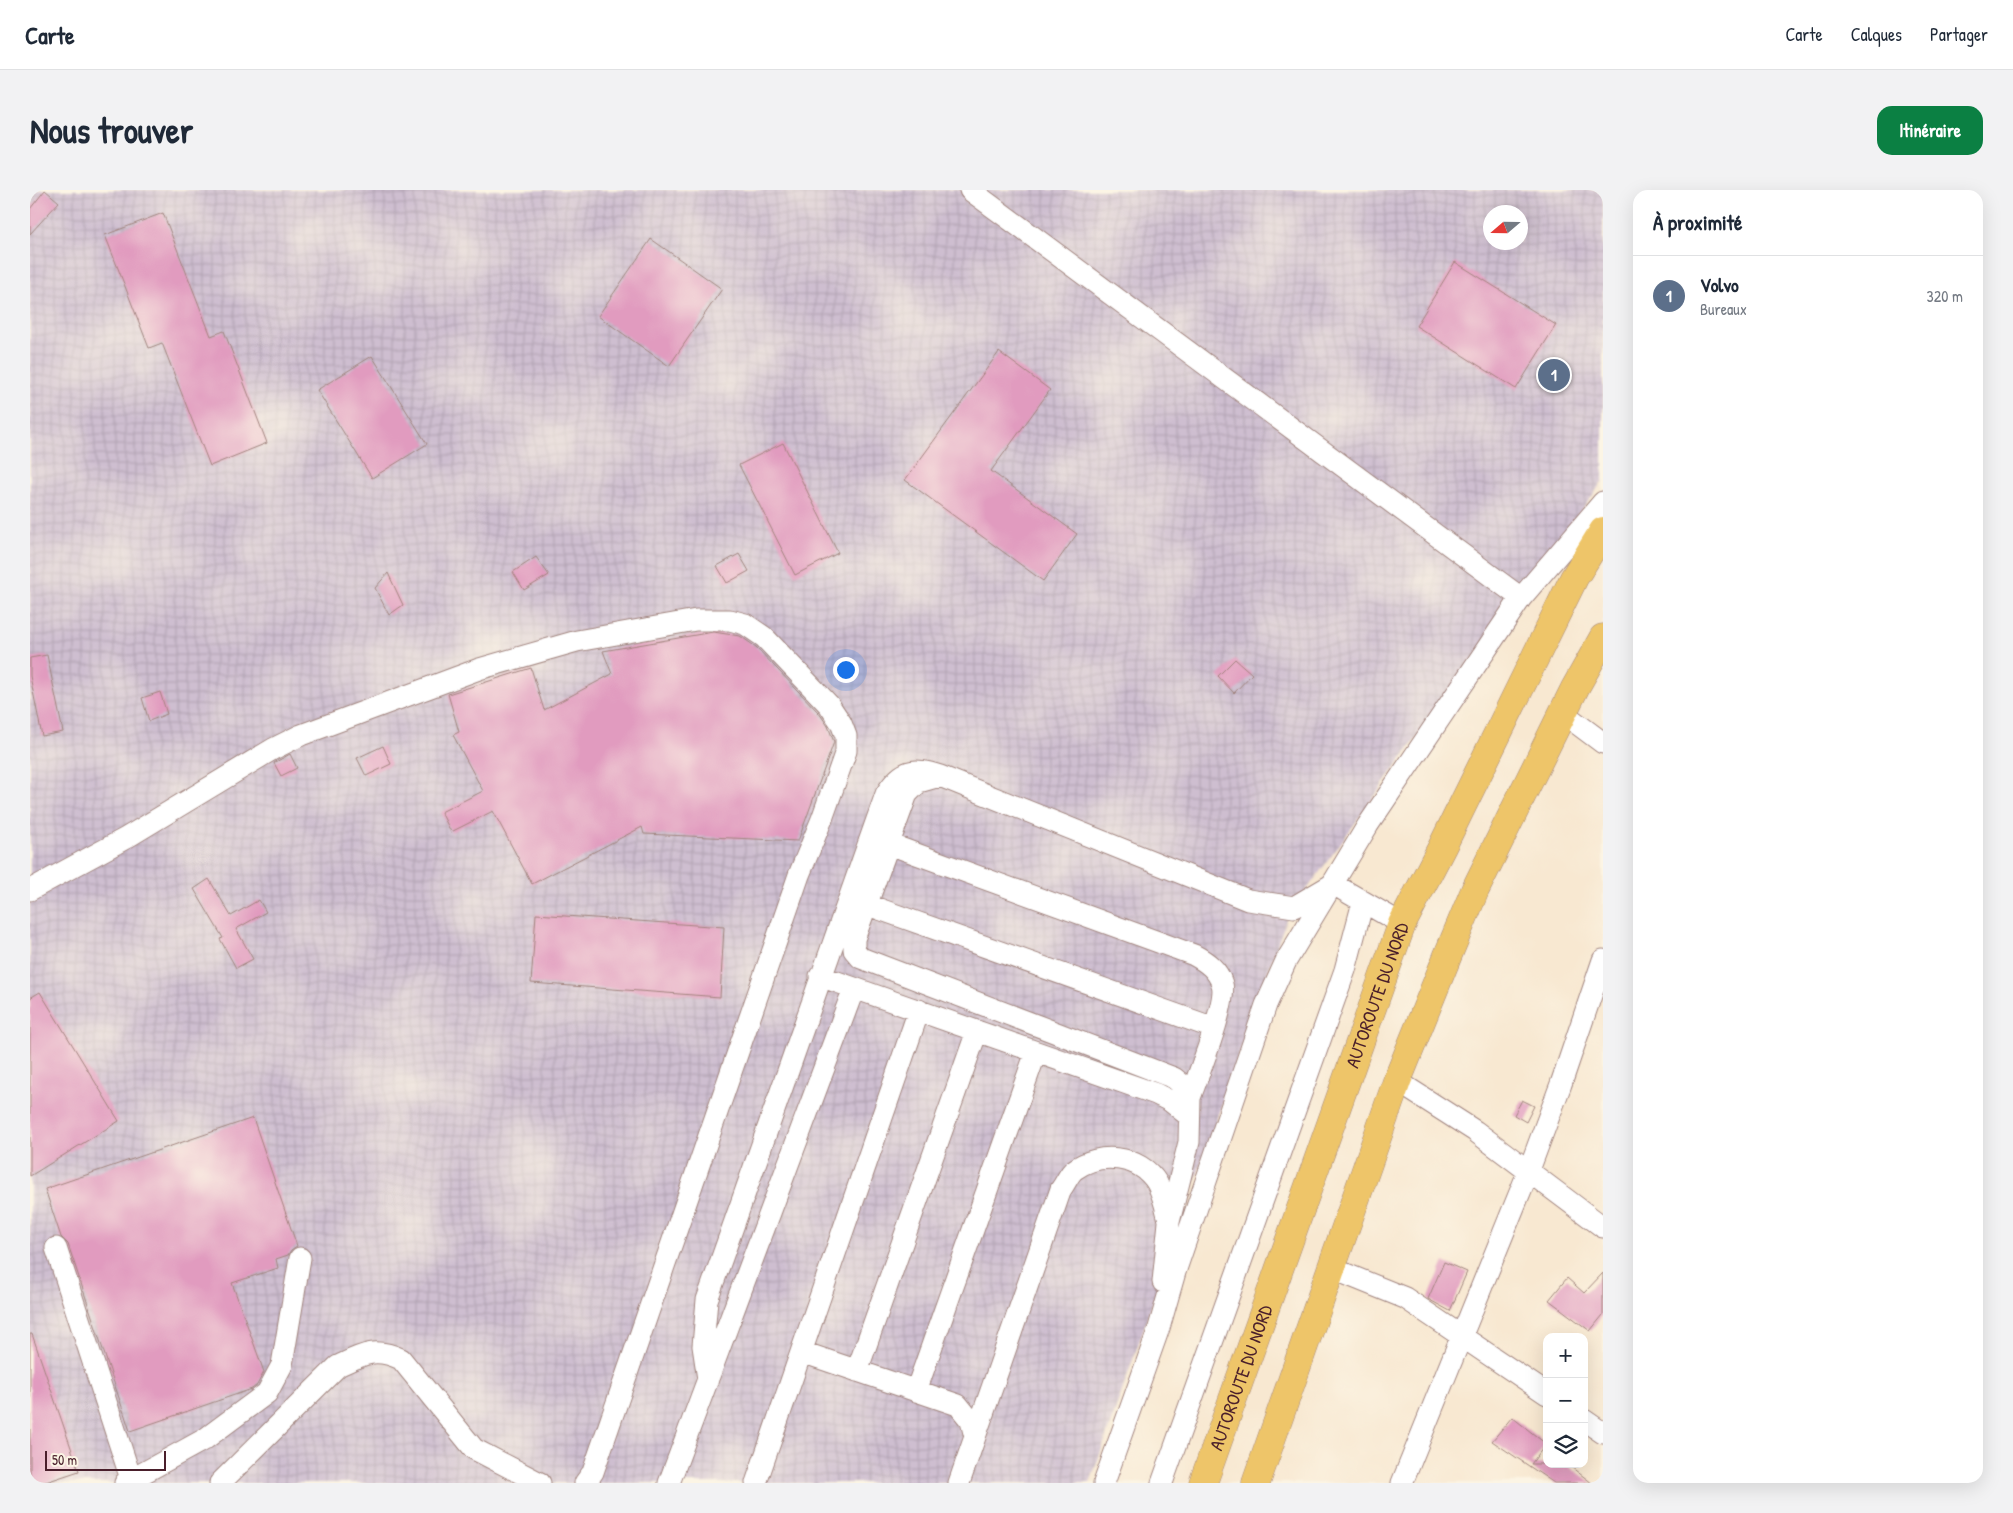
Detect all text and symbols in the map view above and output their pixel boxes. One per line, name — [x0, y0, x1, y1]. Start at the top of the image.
text: Carte — [25, 19, 75, 51]
text: Carte — [1785, 22, 1823, 47]
text: Calques — [1851, 22, 1902, 47]
text: Partager — [1930, 22, 1988, 47]
button: Itinéraire — [1877, 106, 1983, 155]
text: Nous trouver — [30, 107, 193, 154]
north arrow — [1483, 205, 1528, 250]
text: À proximité — [1653, 208, 1742, 237]
text: Volvo — [1700, 272, 1739, 298]
text: 1 — [1666, 285, 1672, 307]
text: 320 m — [1927, 285, 1963, 307]
text: Bureaux — [1700, 298, 1747, 320]
pin: 1 — [1538, 356, 1570, 394]
your location — [833, 657, 859, 683]
street label: AUTOROUTE DU NORD — [1339, 919, 1415, 1071]
street label: AUTOROUTE DU NORD — [1203, 1301, 1278, 1454]
map controls — [1543, 1333, 1588, 1468]
button: + — [1543, 1333, 1588, 1378]
button: − — [1543, 1378, 1588, 1423]
button: layers — [1543, 1423, 1588, 1468]
scale bar — [45, 1448, 166, 1471]
text: 50 m — [52, 1450, 77, 1469]

